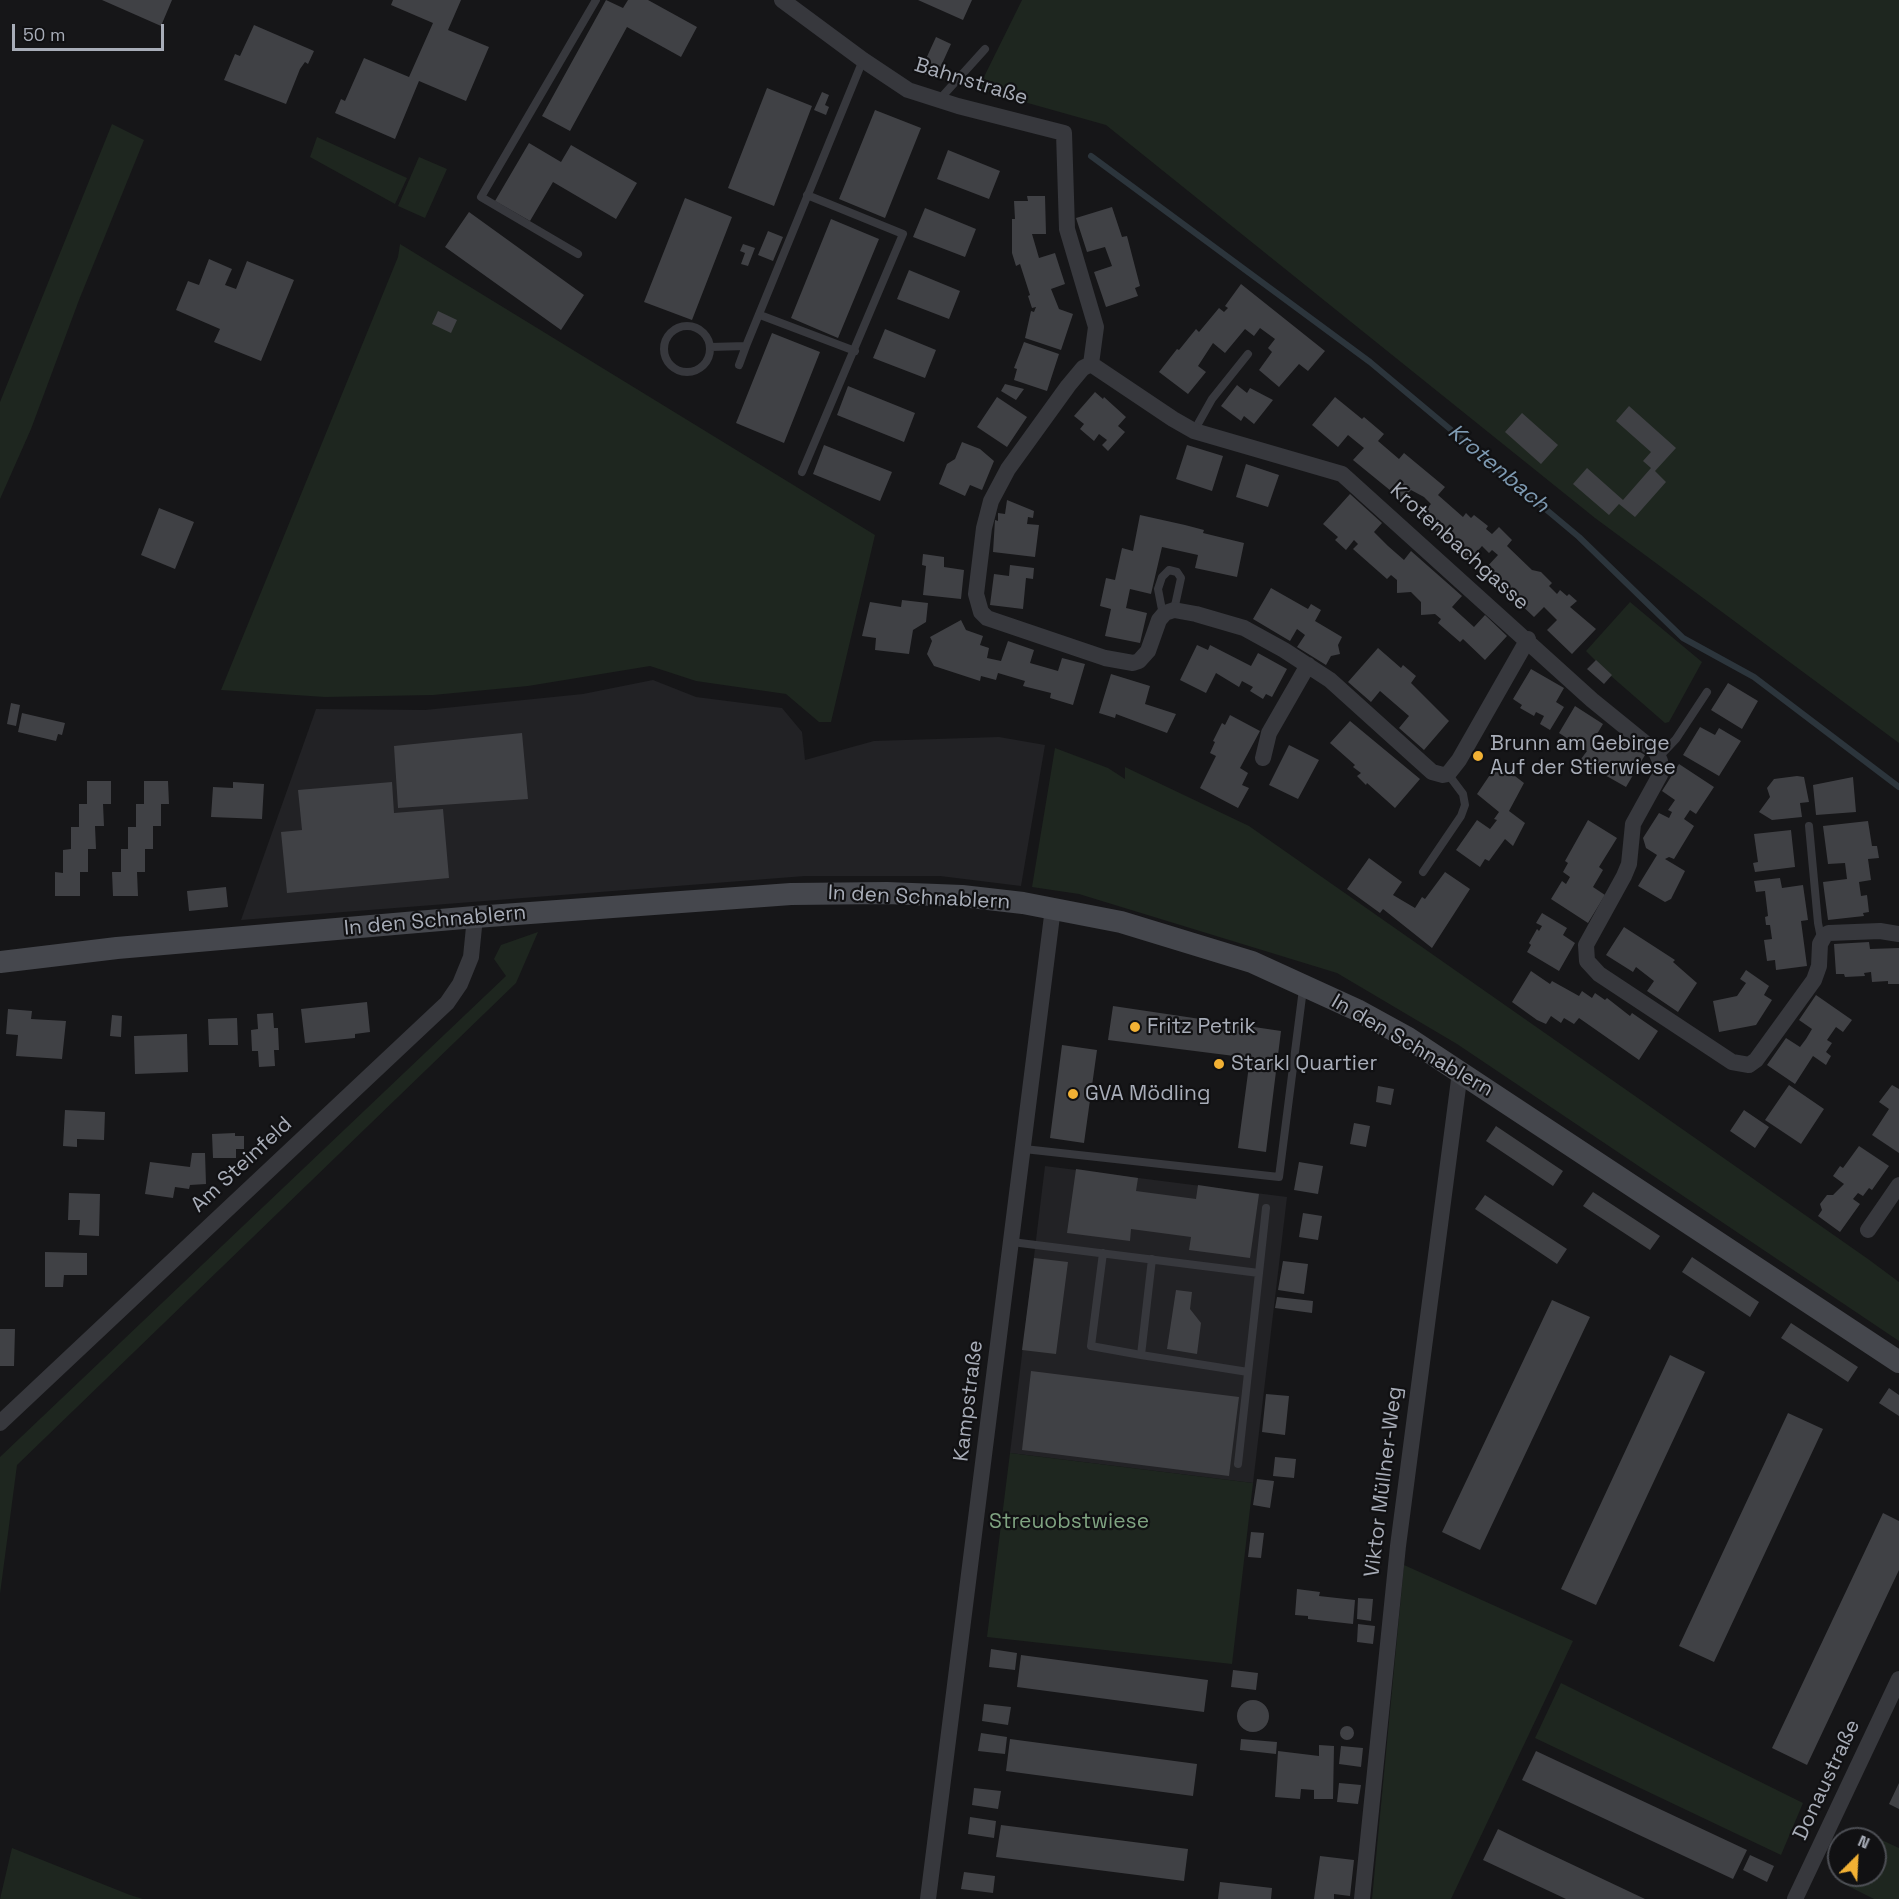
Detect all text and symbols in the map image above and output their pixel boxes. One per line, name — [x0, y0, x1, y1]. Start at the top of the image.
scale bar — [15, 12, 166, 50]
text: 50 m — [23, 23, 65, 46]
street label: Bahnstraße — [911, 53, 1031, 111]
water label: Krotenbach — [1442, 419, 1554, 519]
street label: Krotenbachgasse — [1384, 478, 1534, 616]
place label: Brunn am Gebirge Auf der Stierwiese — [1490, 731, 1676, 781]
marker: Brunn am Gebirge Auf der Stierwiese — [1471, 749, 1485, 763]
street label: In den Schnablern — [827, 881, 1011, 915]
street label: In den Schnablern — [343, 900, 527, 942]
street label: In den Schnablern — [1327, 989, 1497, 1103]
place label: Fritz Petrik — [1147, 1014, 1256, 1040]
marker: Fritz Petrik — [1128, 1020, 1142, 1034]
place label: Starkl Quartier — [1231, 1051, 1377, 1077]
marker: Starkl Quartier — [1212, 1057, 1226, 1071]
place label: GVA Mödling — [1085, 1081, 1210, 1107]
marker: GVA Mödling — [1066, 1087, 1080, 1101]
street label: Am Steinfeld — [186, 1112, 298, 1218]
street label: Kampstraße — [949, 1339, 989, 1463]
street label: Viktor Müllner-Weg — [1360, 1385, 1408, 1579]
park label: Streuobstwiese — [989, 1509, 1149, 1535]
street label: Donaustraße — [1788, 1716, 1866, 1844]
north arrow — [1827, 1827, 1887, 1887]
text: N — [1855, 1830, 1873, 1854]

